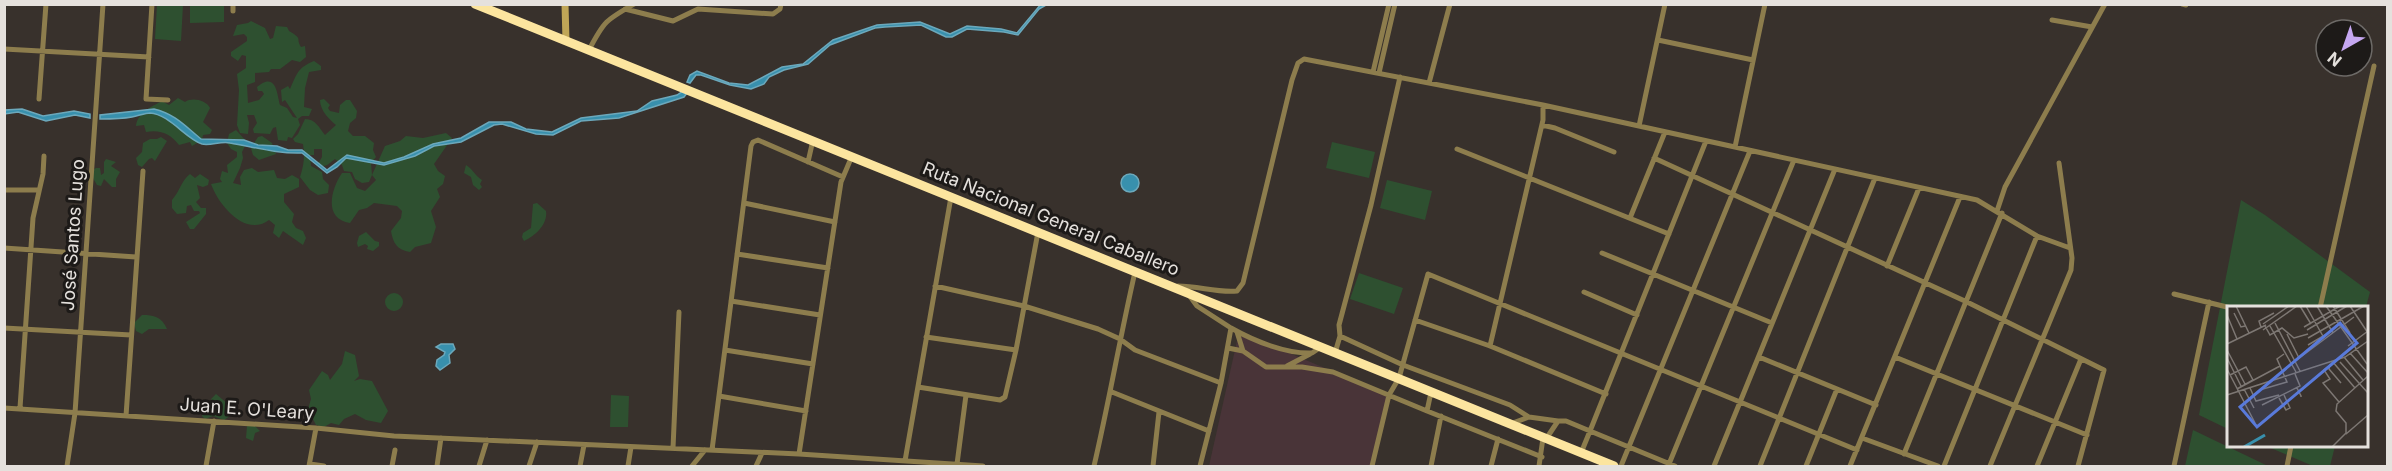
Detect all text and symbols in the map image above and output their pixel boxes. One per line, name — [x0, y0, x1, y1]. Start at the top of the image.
north arrow — [2314, 18, 2374, 78]
text: N — [2323, 48, 2345, 71]
street label: Ruta Nacional General Caballero — [920, 157, 1183, 280]
street label: José Santos Lugo — [57, 158, 88, 312]
inset map — [2227, 306, 2368, 447]
street label: Juan E. O'Leary — [179, 393, 315, 424]

